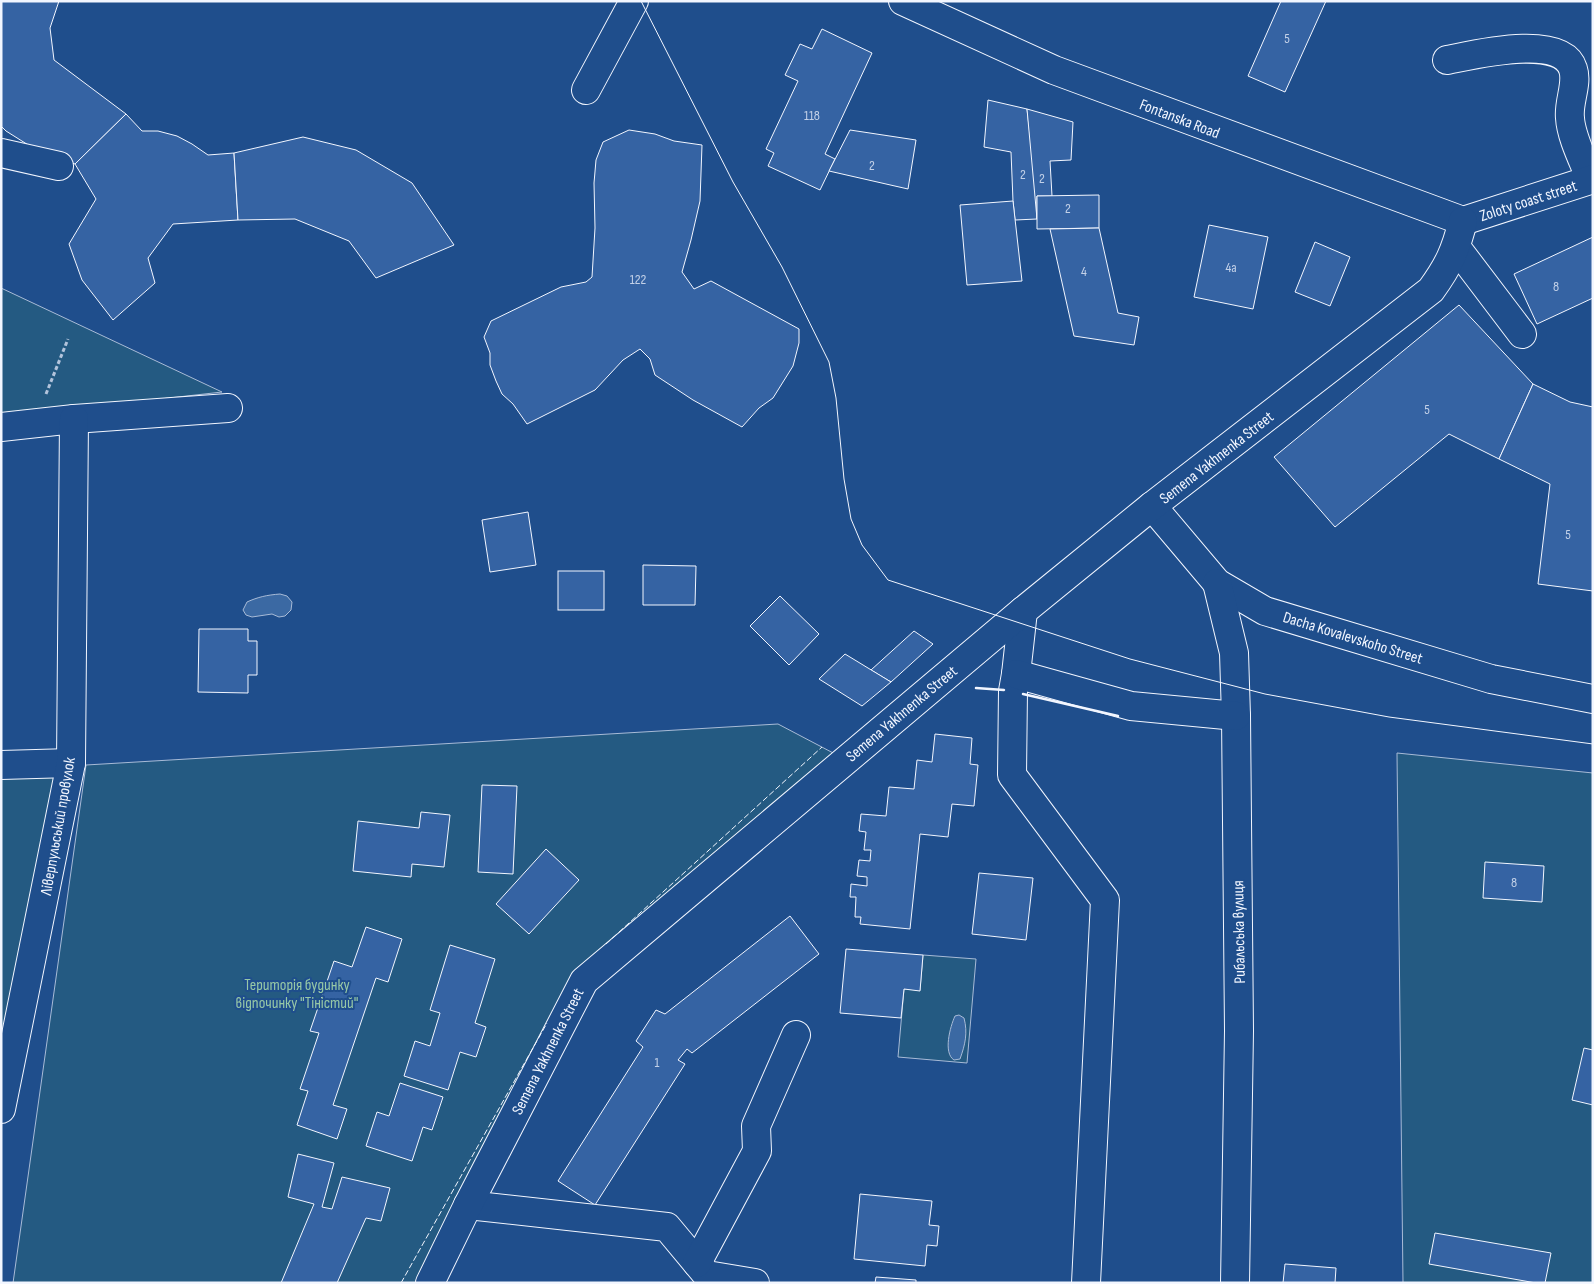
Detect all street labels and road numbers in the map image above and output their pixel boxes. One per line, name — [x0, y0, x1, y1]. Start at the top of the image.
street label: Fontanska Road — [1137, 95, 1222, 143]
street label: Zoloty coast street — [1477, 177, 1580, 226]
street label: Semena Yakhnenka Street — [1156, 408, 1278, 509]
street label: Dacha Kovalevskoho Street — [1280, 608, 1425, 669]
street label: Semena Yakhnenka Street — [842, 662, 962, 766]
street label: Ліверпульський провулок — [37, 755, 80, 898]
street label: Рибальська вулиця — [1229, 880, 1250, 984]
street label: Semena Yakhnenka Street — [508, 985, 588, 1118]

